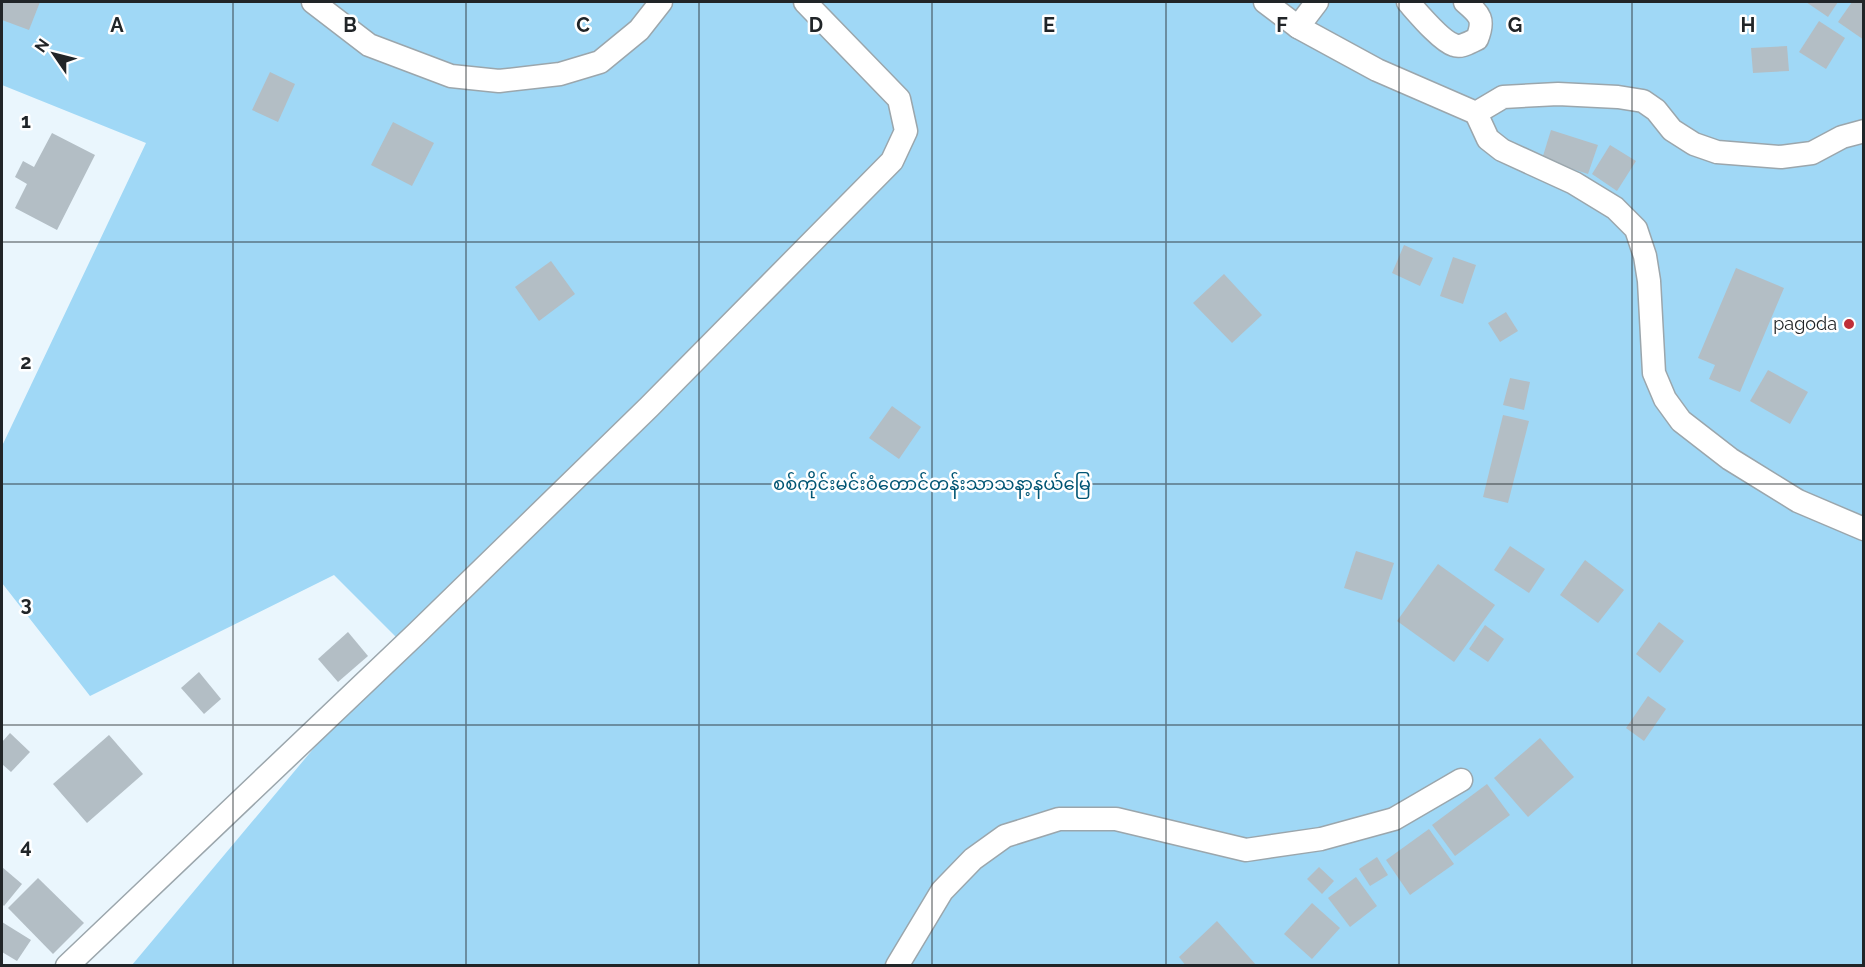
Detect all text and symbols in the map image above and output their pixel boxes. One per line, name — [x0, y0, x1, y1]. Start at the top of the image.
text: A — [110, 13, 124, 37]
text: B — [343, 13, 357, 37]
text: C — [576, 13, 590, 37]
text: D — [809, 13, 823, 37]
text: E — [1043, 13, 1055, 37]
text: F — [1276, 13, 1288, 37]
text: G — [1508, 13, 1522, 37]
text: H — [1741, 13, 1755, 37]
north arrow — [24, 24, 84, 84]
text: N — [31, 35, 53, 56]
text: 1 — [21, 109, 31, 133]
place label: pagoda — [1773, 313, 1837, 334]
marker: pagoda — [1842, 317, 1856, 331]
text: 2 — [20, 350, 32, 374]
park label: စစ်ကိုင်းမင်းဝံတောင်တန်းသာသနာ့နယ်မြေ — [773, 470, 1091, 499]
text: 3 — [20, 592, 32, 616]
text: 4 — [20, 834, 32, 858]

